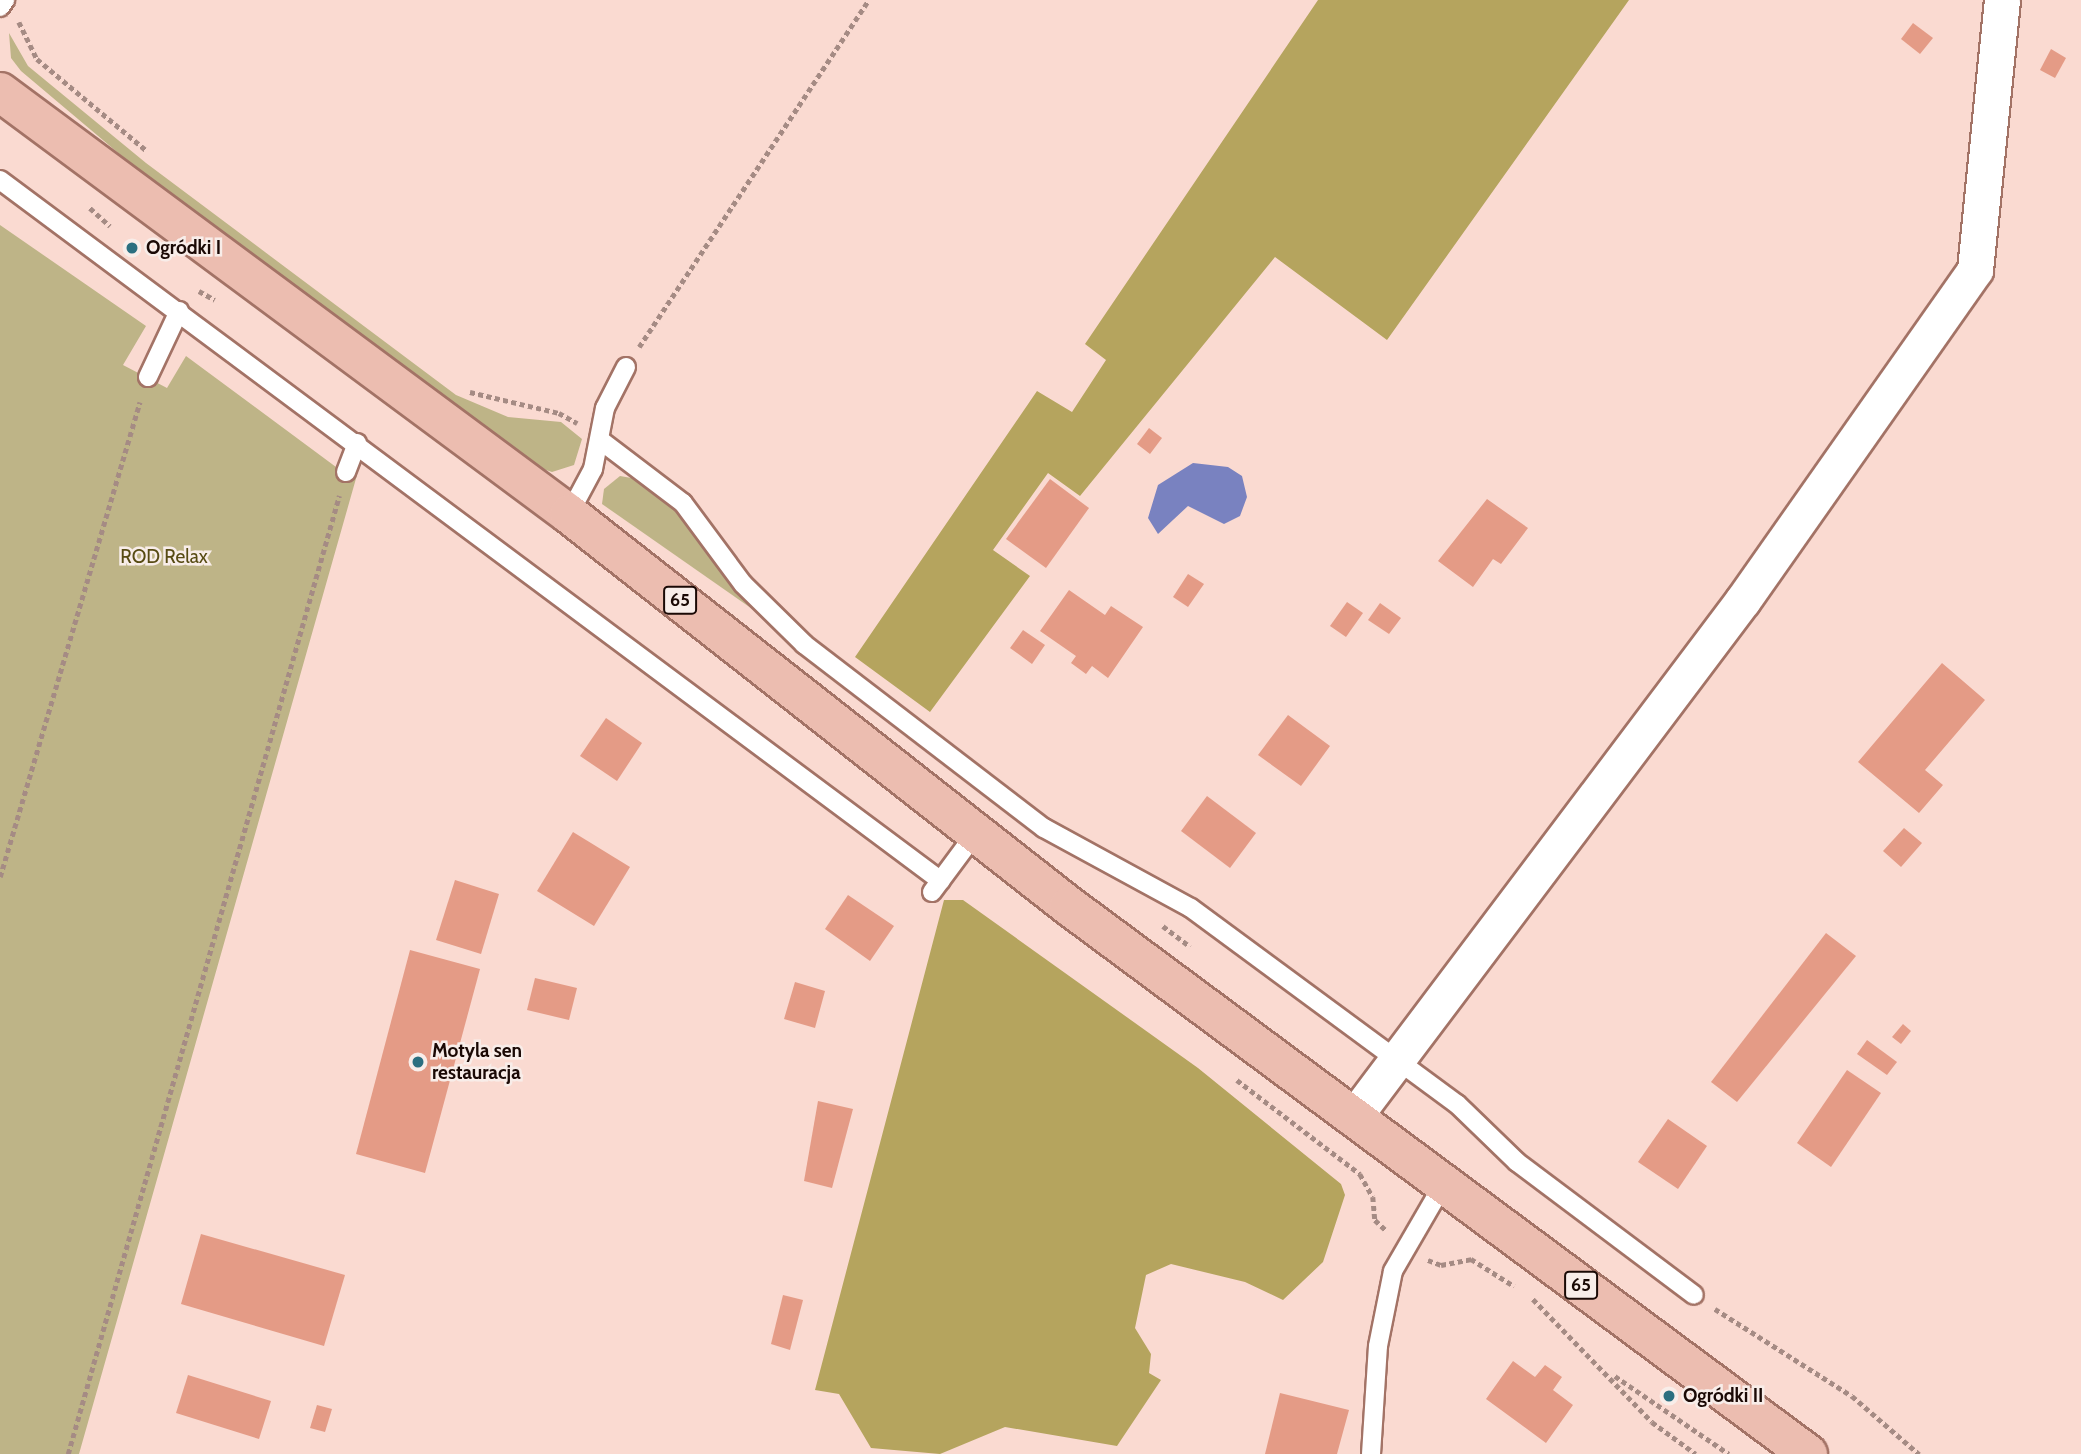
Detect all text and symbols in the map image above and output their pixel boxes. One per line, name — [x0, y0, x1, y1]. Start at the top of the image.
place label: Ogródki I — [146, 237, 221, 259]
marker: Ogródki I — [124, 240, 140, 256]
park label: ROD Relax — [120, 546, 208, 568]
road number: 65 — [662, 586, 698, 614]
place label: Motyla sen restauracja — [432, 1040, 522, 1084]
marker: Motyla sen restauracja — [410, 1054, 426, 1070]
road number: 65 — [1564, 1270, 1598, 1300]
place label: Ogródki II — [1683, 1385, 1763, 1407]
marker: Ogródki II — [1661, 1388, 1677, 1404]

